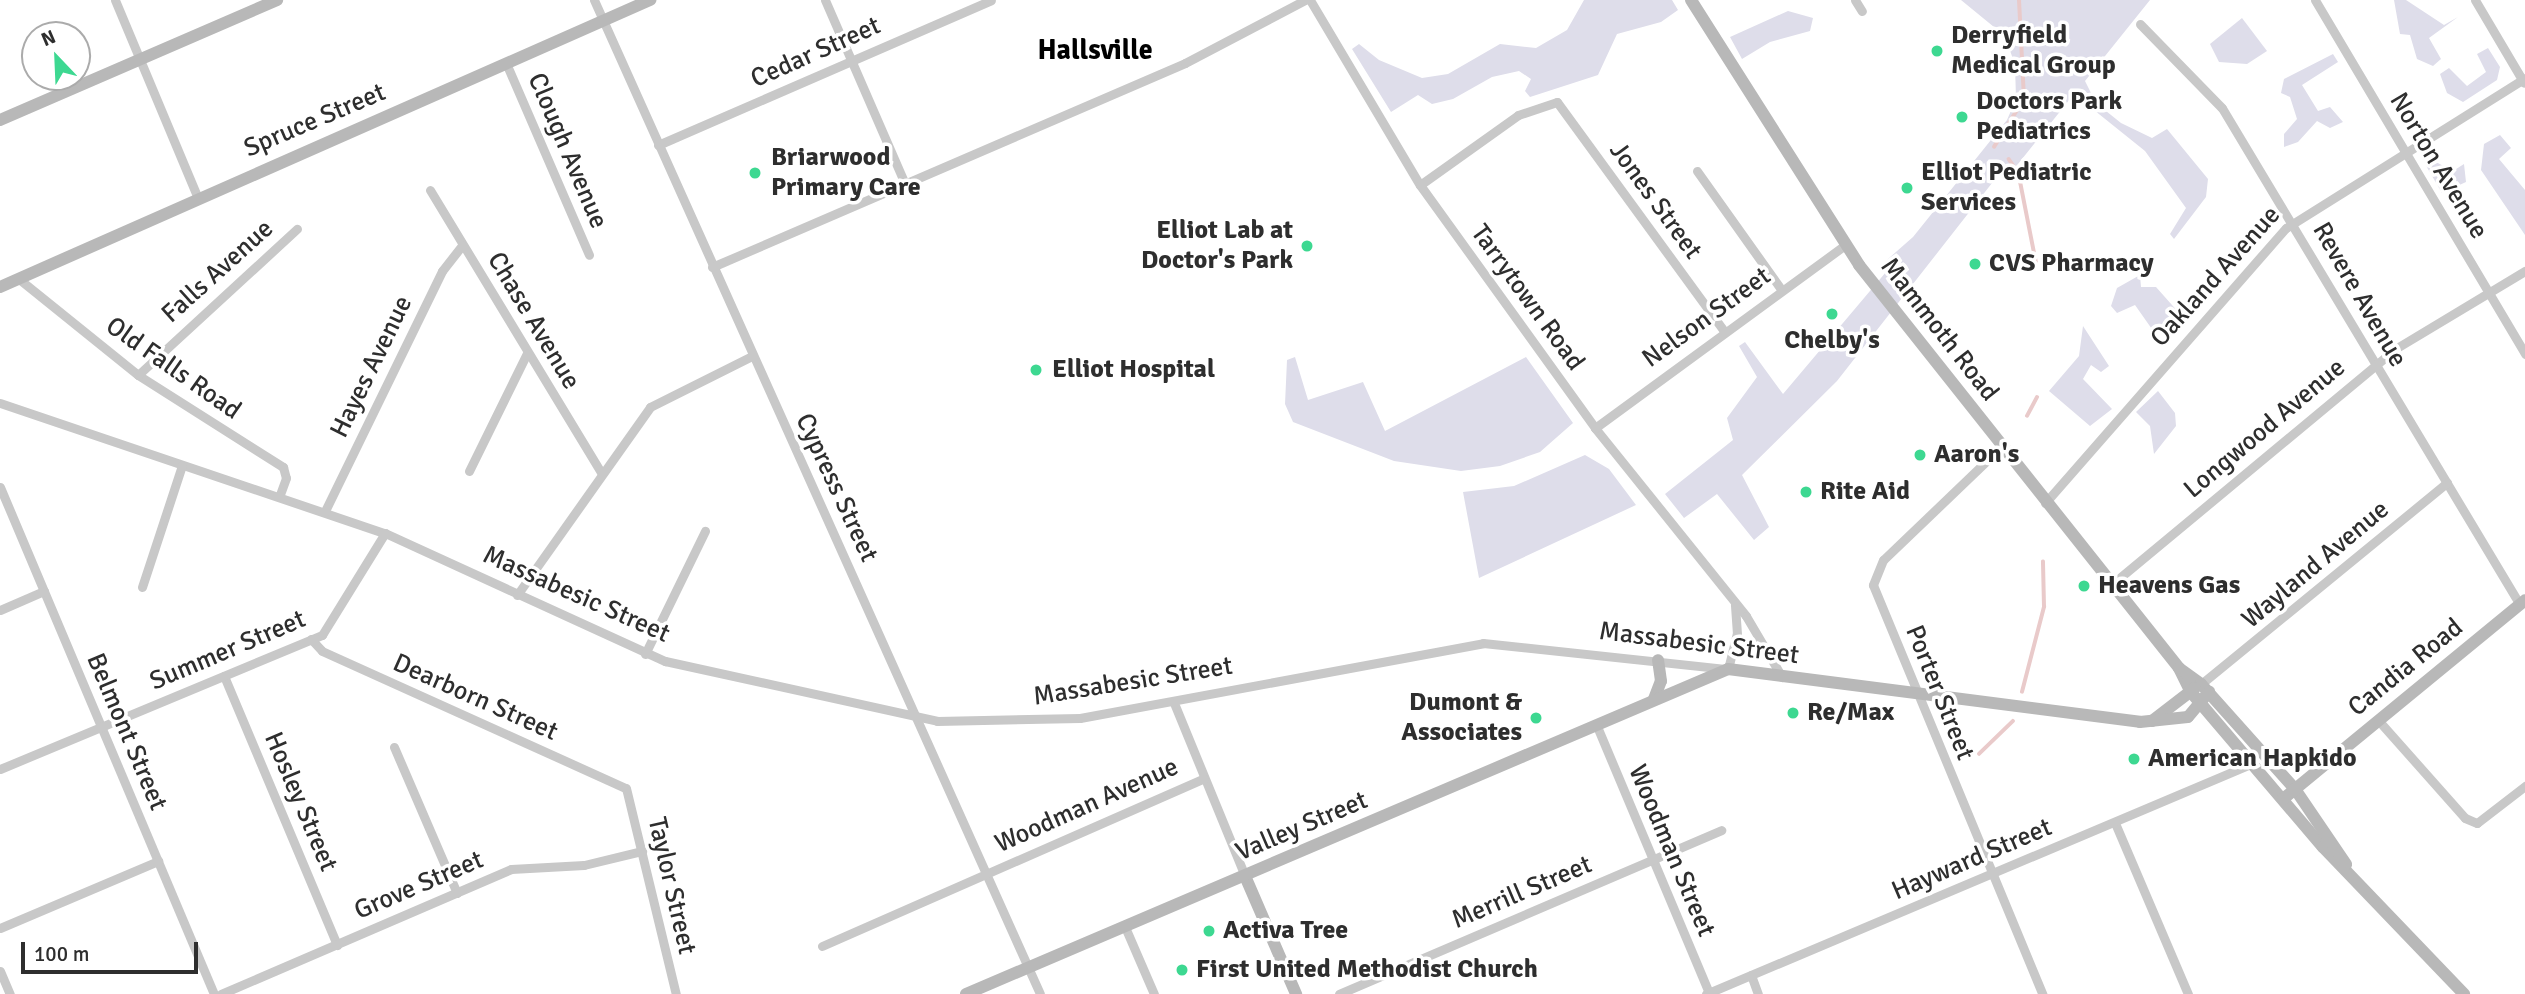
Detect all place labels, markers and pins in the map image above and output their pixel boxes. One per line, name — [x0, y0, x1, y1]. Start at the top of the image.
place label: Derryfield Medical Group — [1951, 20, 2116, 82]
marker: Derryfield Medical Group — [1929, 43, 1945, 59]
place label: Doctors Park Pediatrics — [1976, 86, 2122, 148]
marker: Doctors Park Pediatrics — [1954, 109, 1970, 125]
place label: Briarwood Primary Care — [771, 142, 921, 204]
place label: Elliot Pediatric Services — [1921, 157, 2092, 218]
marker: Briarwood Primary Care — [745, 163, 765, 183]
marker: Elliot Pediatric Services — [1899, 180, 1915, 196]
place label: Elliot Lab at Doctor's Park — [1141, 215, 1293, 276]
marker: Elliot Lab at Doctor's Park — [1299, 238, 1315, 254]
place label: CVS Pharmacy — [1989, 248, 2154, 280]
marker: CVS Pharmacy — [1967, 256, 1983, 272]
marker: Chelby's — [1824, 306, 1840, 322]
place label: Chelby's — [1784, 325, 1880, 357]
place label: Elliot Hospital — [1052, 354, 1215, 386]
marker: Elliot Hospital — [1026, 360, 1046, 380]
place label: Aaron's — [1934, 439, 2019, 471]
marker: Aaron's — [1912, 447, 1928, 463]
place label: Rite Aid — [1820, 476, 1910, 508]
marker: Rite Aid — [1798, 484, 1814, 500]
place label: Heavens Gas — [2098, 570, 2240, 602]
marker: Heavens Gas — [2076, 578, 2092, 594]
place label: Dumont & Associates — [1401, 687, 1522, 748]
place label: Re/Max — [1807, 697, 1894, 729]
marker: Re/Max — [1785, 705, 1801, 721]
marker: Dumont & Associates — [1528, 710, 1544, 726]
place label: American Hapkido — [2148, 743, 2357, 775]
marker: American Hapkido — [2126, 751, 2142, 767]
place label: Activa Tree — [1223, 915, 1348, 947]
marker: Activa Tree — [1201, 923, 1217, 939]
place label: First United Methodist Church — [1196, 954, 1538, 986]
marker: First United Methodist Church — [1174, 962, 1190, 978]

